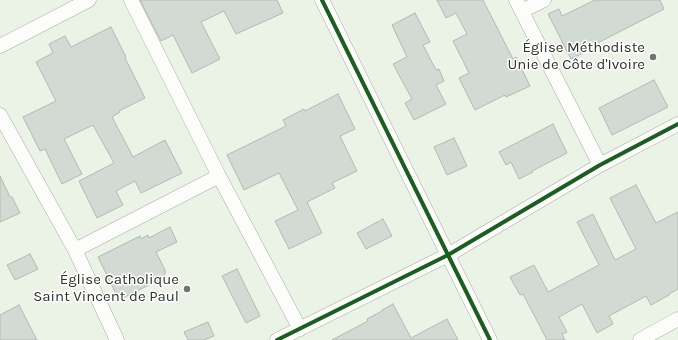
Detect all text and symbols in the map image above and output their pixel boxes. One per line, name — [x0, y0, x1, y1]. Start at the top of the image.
place label: Église Méthodiste Unie de Côte d'Ivoire — [508, 39, 645, 74]
marker: Église Méthodiste Unie de Côte d'Ivoire — [648, 52, 658, 62]
place label: Église Catholique Saint Vincent de Paul — [33, 271, 179, 306]
marker: Église Catholique Saint Vincent de Paul — [182, 284, 192, 294]

